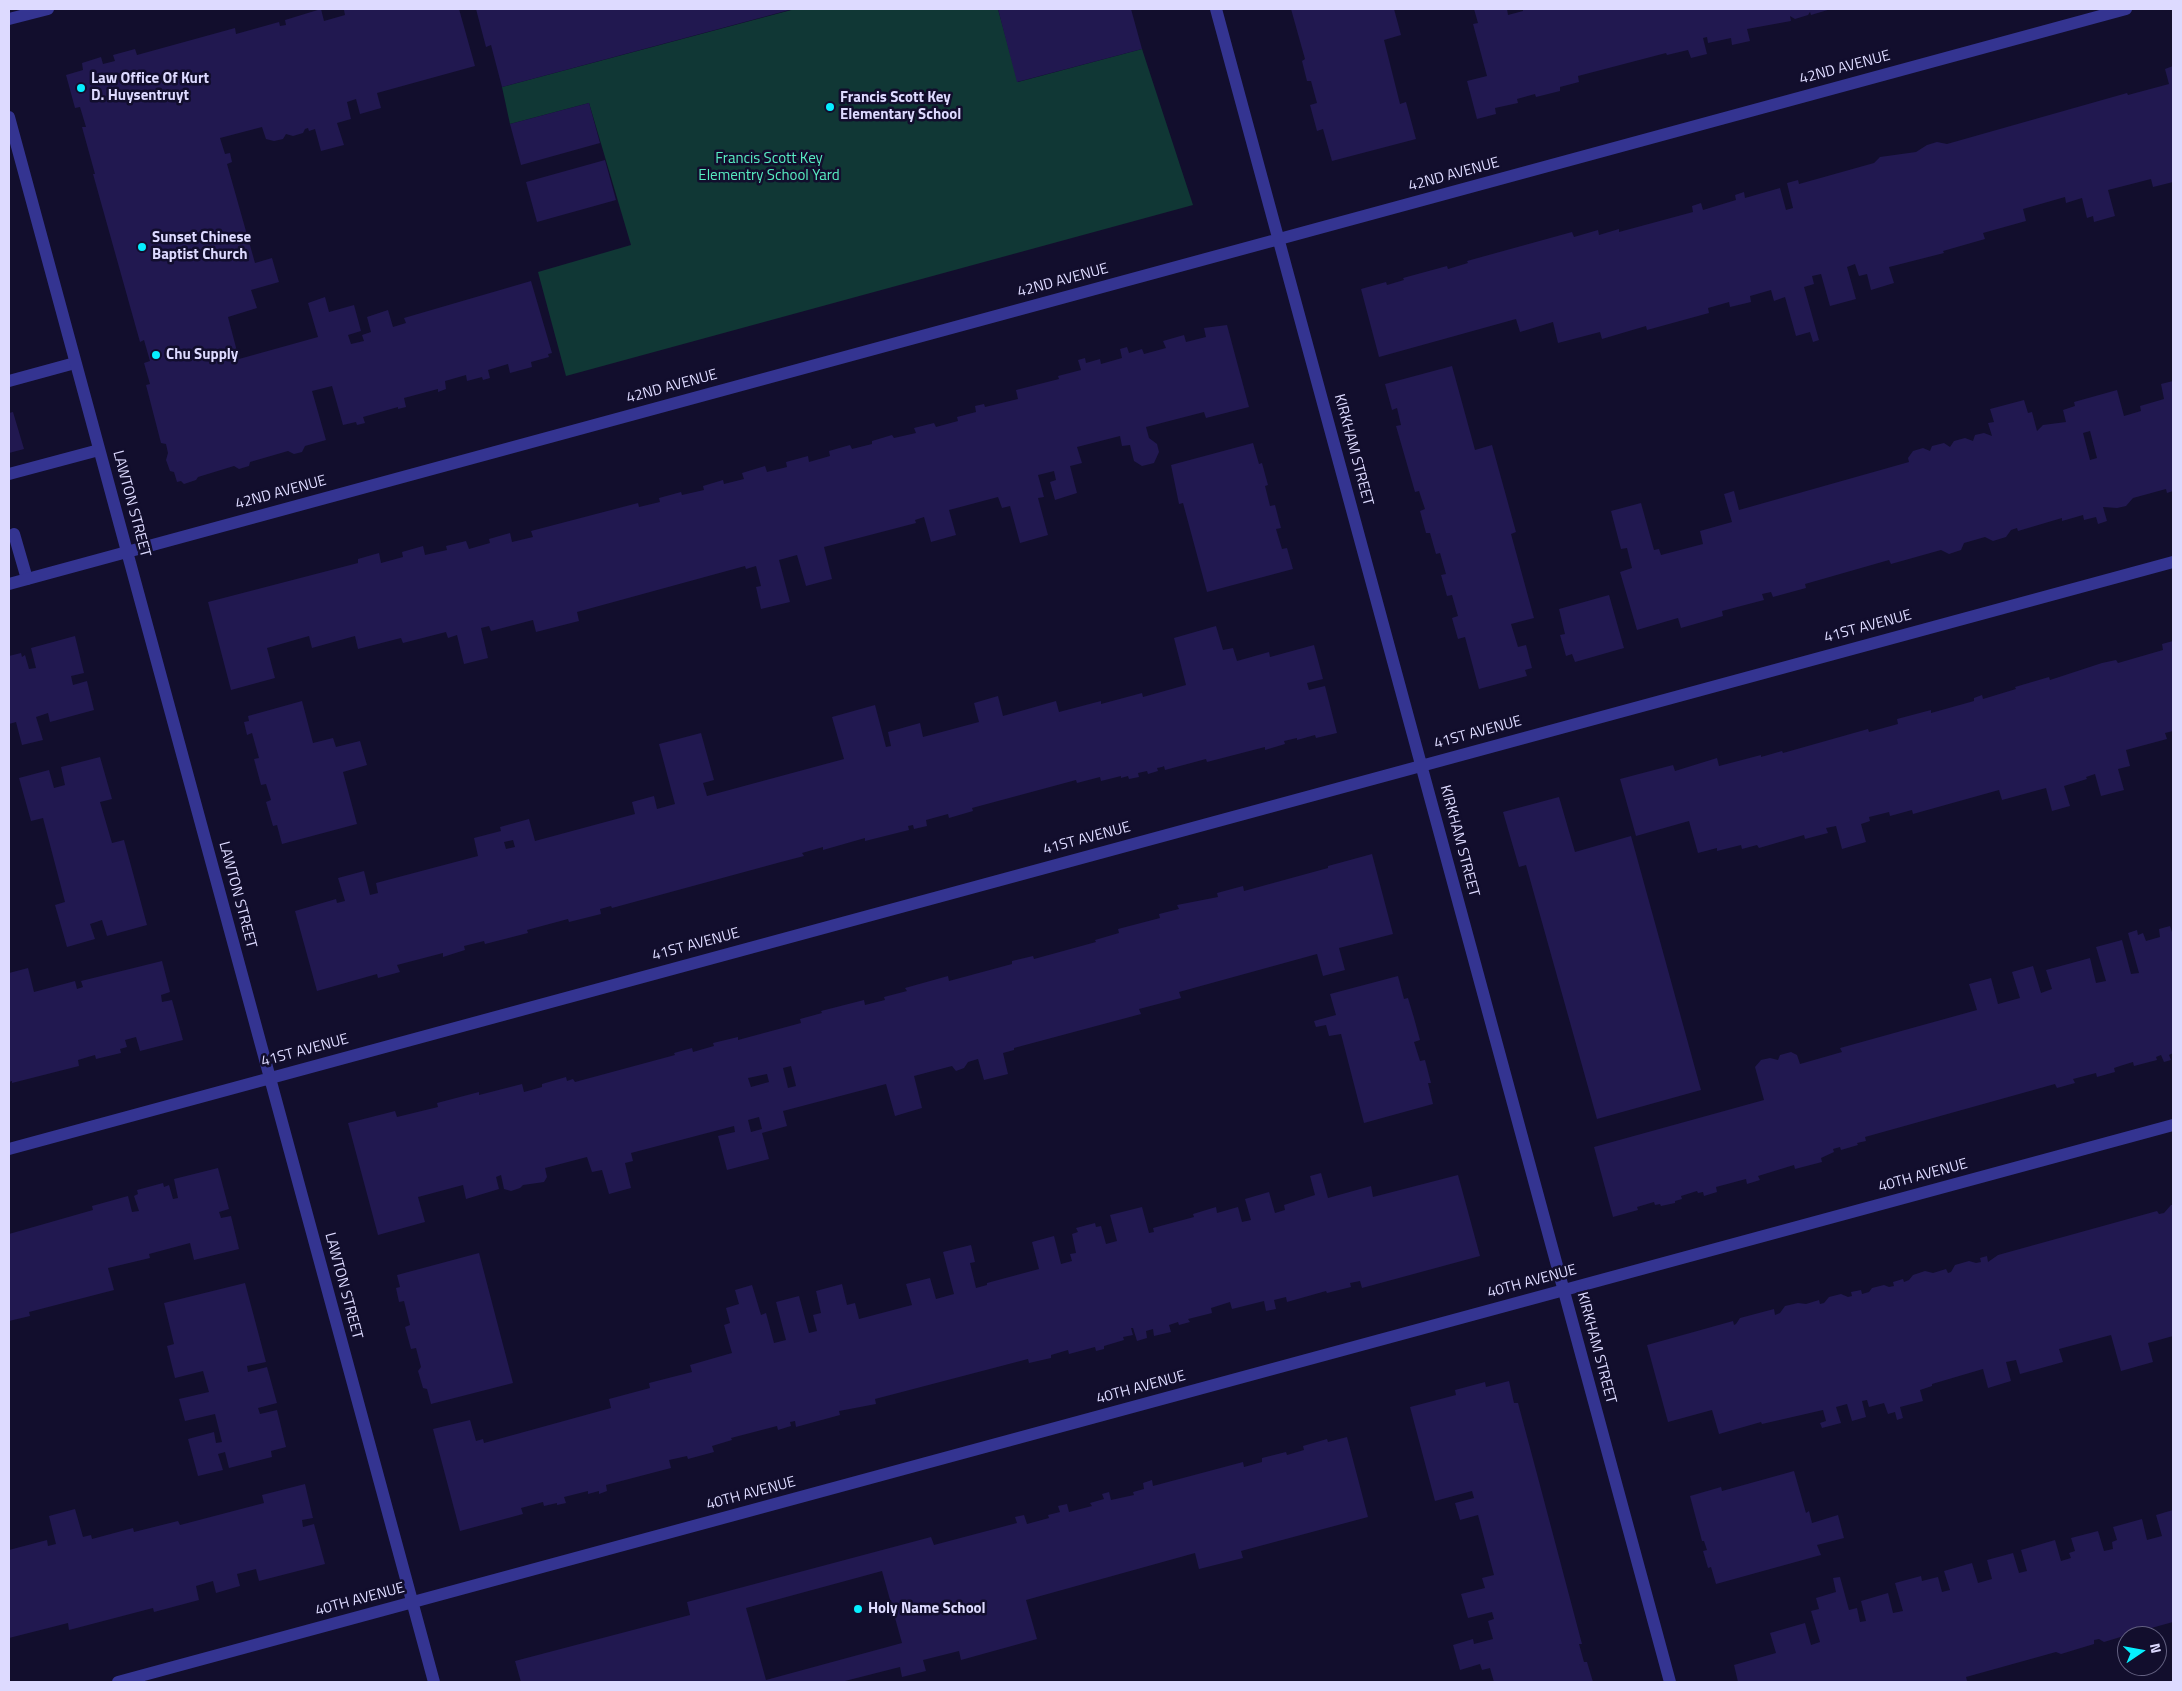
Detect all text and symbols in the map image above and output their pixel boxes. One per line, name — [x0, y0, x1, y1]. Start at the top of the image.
street label: 42ND AVENUE — [1797, 47, 1893, 89]
place label: Law Office Of Kurt D. Huysentruyt — [91, 70, 209, 105]
marker: Law Office Of Kurt D. Huysentruyt — [75, 82, 87, 94]
place label: Francis Scott Key Elementary School — [840, 89, 961, 124]
marker: Francis Scott Key Elementary School — [824, 101, 836, 113]
park label: Francis Scott Key Elementry School Yard — [698, 150, 840, 185]
street label: 42ND AVENUE — [1406, 154, 1502, 196]
place label: Sunset Chinese Baptist Church — [152, 229, 251, 264]
marker: Sunset Chinese Baptist Church — [136, 241, 148, 253]
street label: 42ND AVENUE — [1015, 260, 1111, 302]
place label: Chu Supply — [166, 346, 238, 364]
marker: Chu Supply — [150, 349, 162, 361]
street label: 42ND AVENUE — [624, 366, 720, 408]
street label: KIRKHAM STREET — [1329, 392, 1377, 508]
street label: LAWTON STREET — [108, 449, 154, 559]
street label: 42ND AVENUE — [233, 472, 329, 514]
street label: 41ST AVENUE — [1822, 607, 1914, 647]
street label: 41ST AVENUE — [1432, 713, 1524, 753]
street label: KIRKHAM STREET — [1435, 783, 1483, 899]
street label: 41ST AVENUE — [1041, 819, 1133, 859]
street label: LAWTON STREET — [214, 840, 260, 950]
street label: 41ST AVENUE — [650, 925, 742, 965]
street label: 41ST AVENUE — [259, 1031, 351, 1071]
street label: 40TH AVENUE — [1876, 1155, 1970, 1197]
street label: LAWTON STREET — [320, 1231, 366, 1341]
street label: 40TH AVENUE — [1485, 1261, 1579, 1303]
street label: KIRKHAM STREET — [1572, 1290, 1620, 1406]
street label: 40TH AVENUE — [1094, 1367, 1188, 1409]
street label: 40TH AVENUE — [704, 1473, 798, 1515]
street label: 40TH AVENUE — [313, 1579, 407, 1621]
place label: Holy Name School — [868, 1600, 986, 1618]
marker: Holy Name School — [852, 1603, 864, 1615]
north arrow — [2117, 1626, 2167, 1676]
text: N — [2145, 1641, 2167, 1655]

